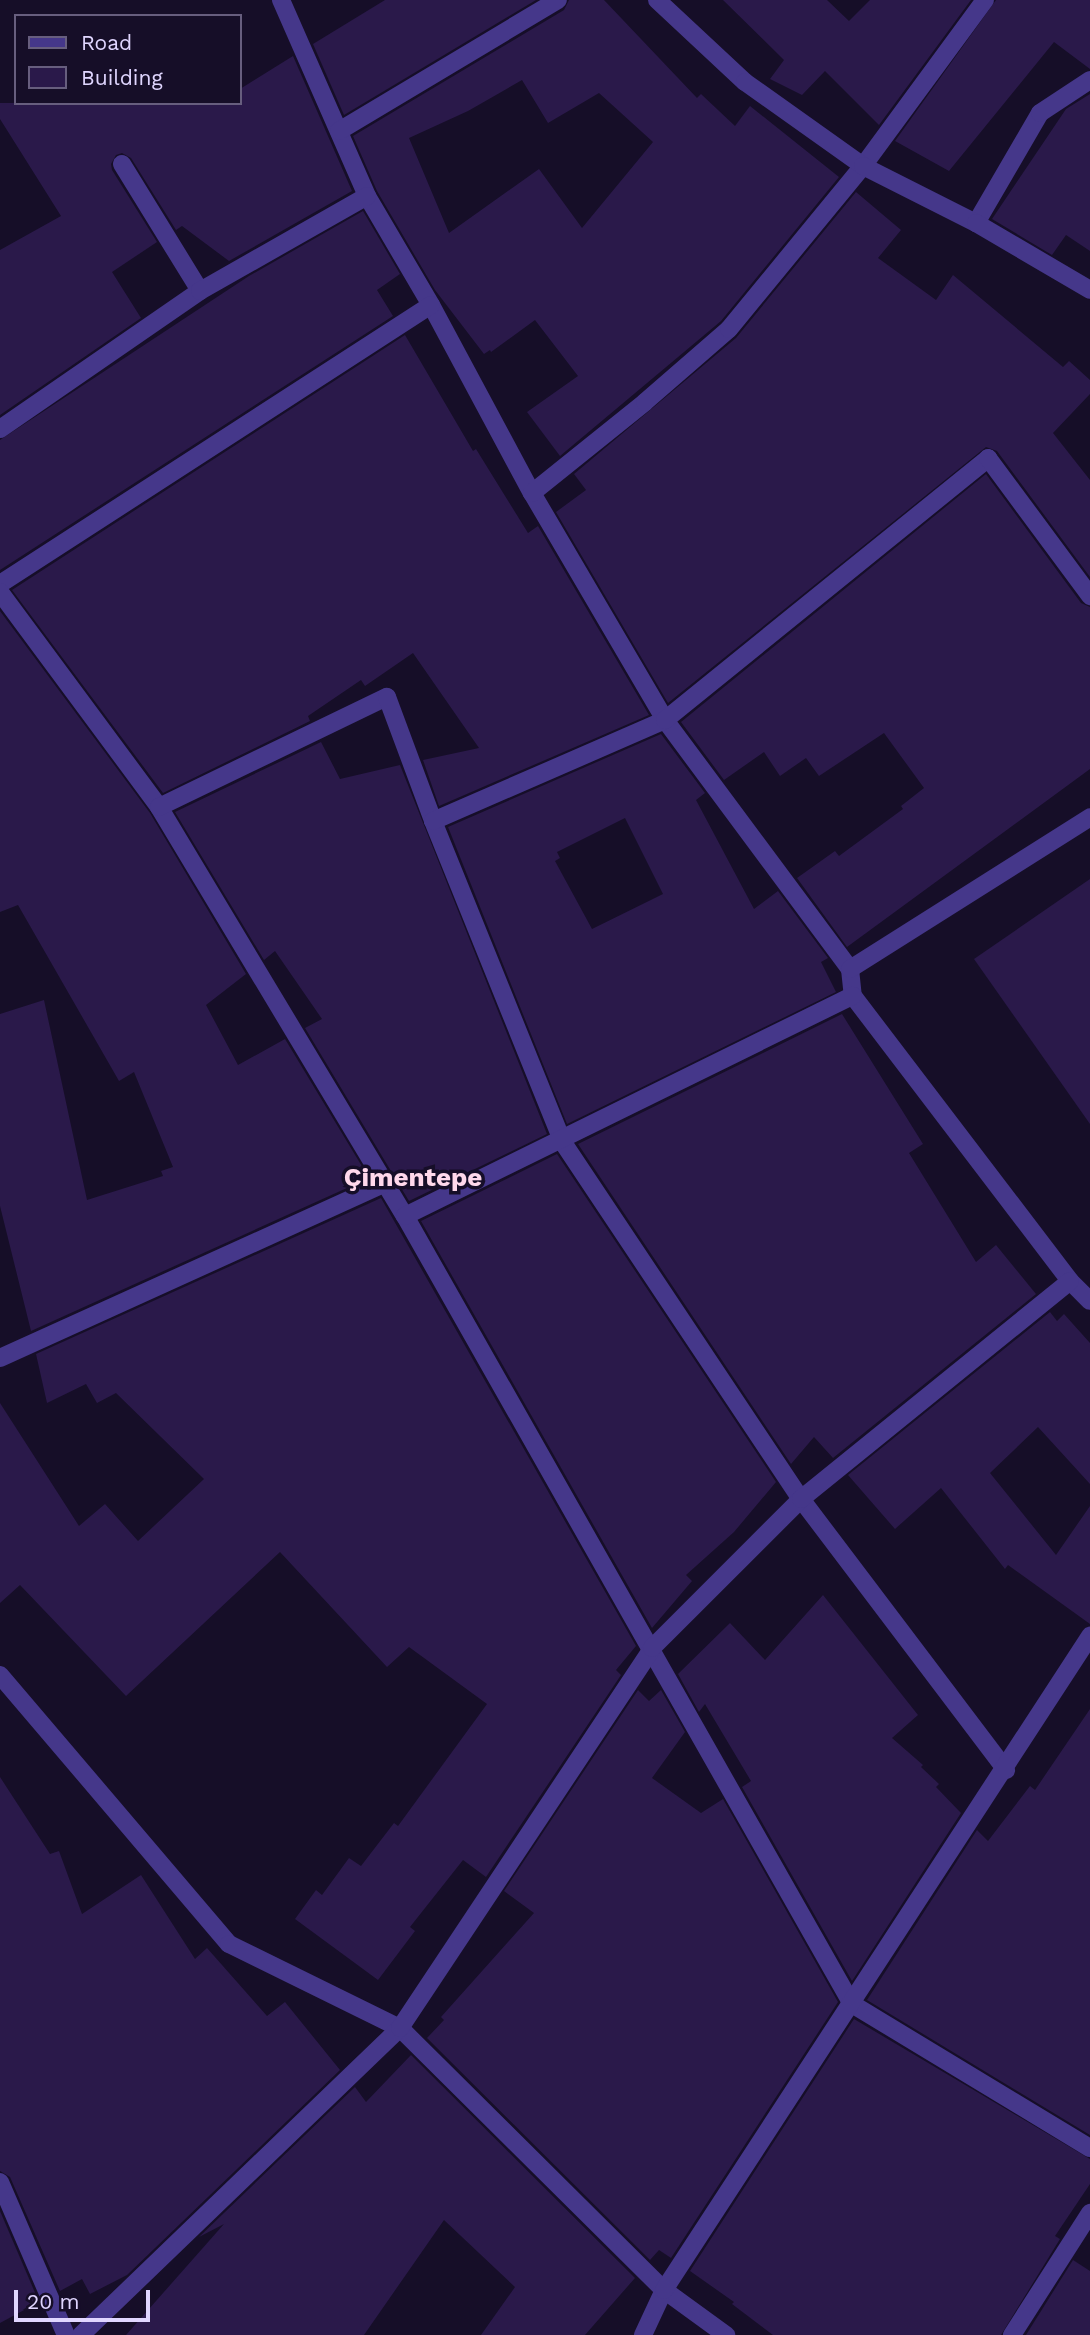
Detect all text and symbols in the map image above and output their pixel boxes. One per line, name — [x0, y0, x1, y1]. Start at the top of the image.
legend — [14, 14, 242, 105]
text: Road — [81, 30, 132, 55]
text: Building — [81, 65, 163, 90]
district label: Çimentepe — [344, 1162, 482, 1194]
scale bar — [18, 2276, 154, 2320]
text: 20 m — [27, 2289, 79, 2314]

